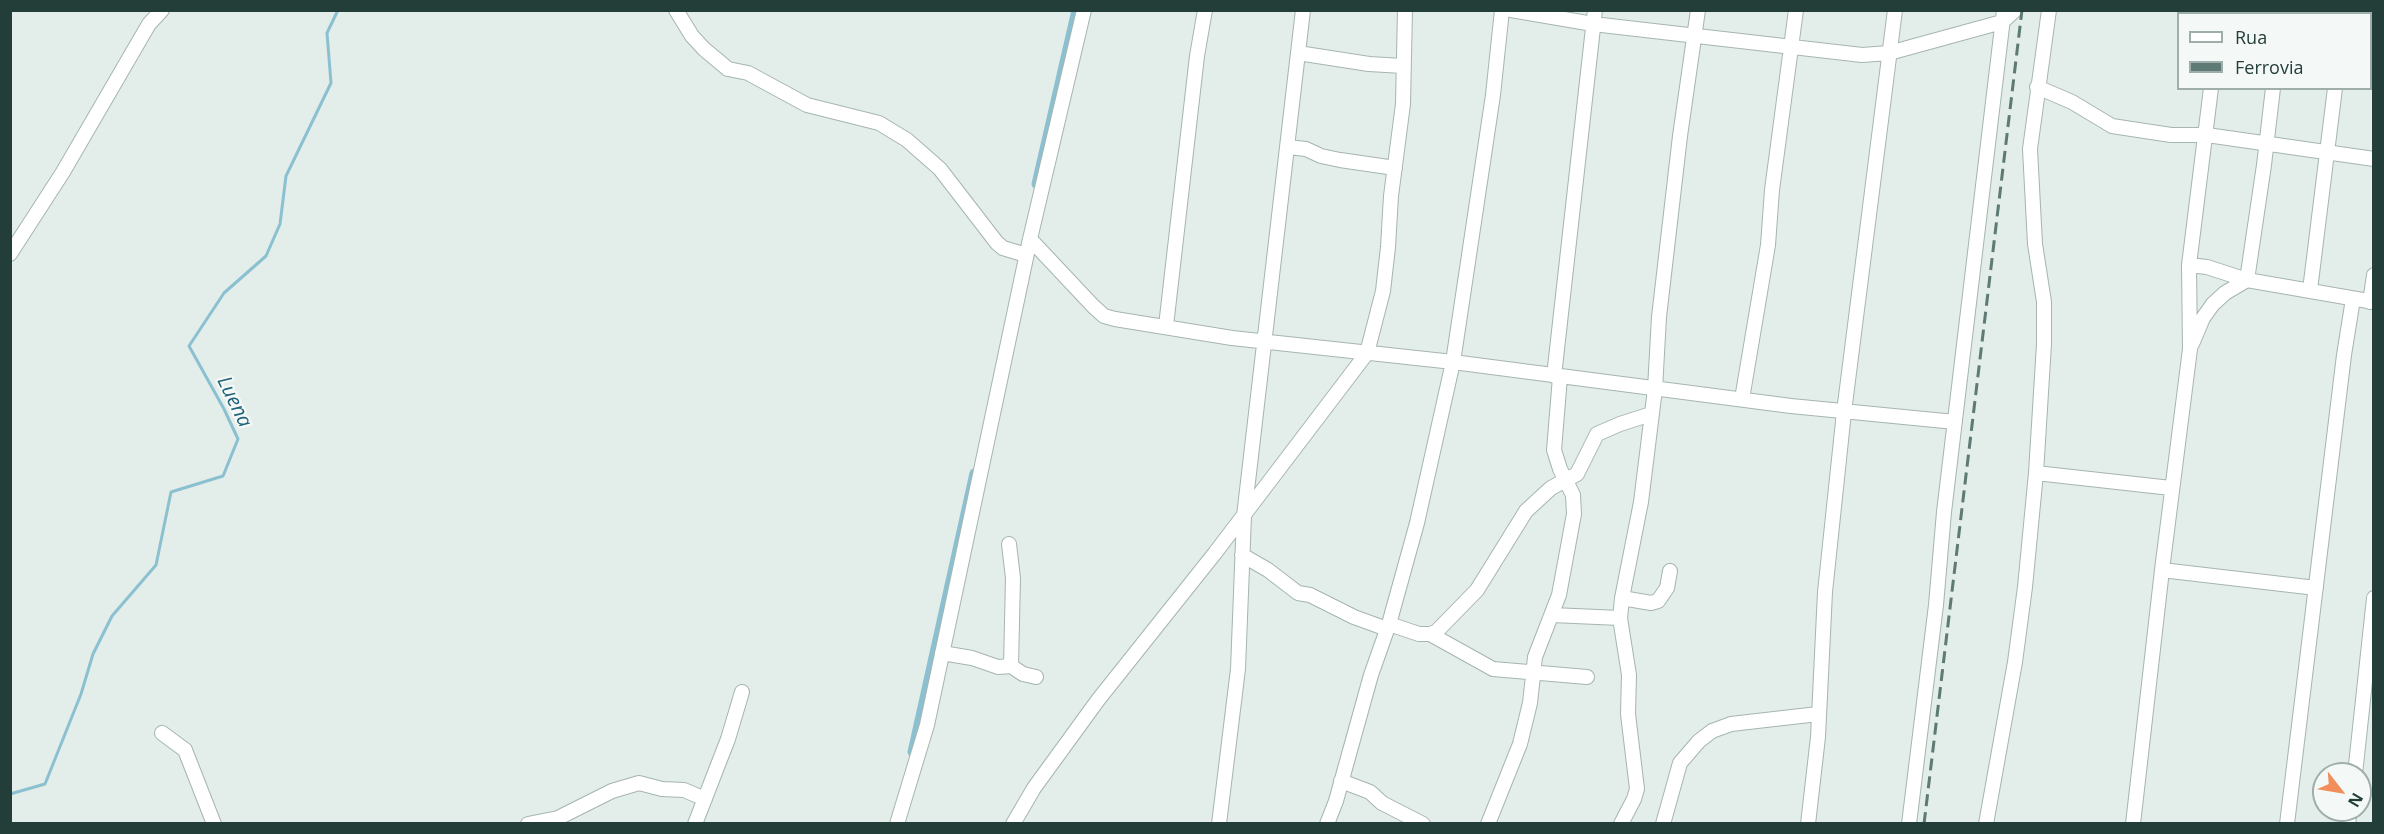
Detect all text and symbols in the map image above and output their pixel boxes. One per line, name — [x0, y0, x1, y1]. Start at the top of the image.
legend — [2177, 12, 2372, 90]
text: Rua — [2235, 25, 2267, 49]
text: Ferrovia — [2235, 55, 2303, 79]
water label: Luena — [211, 373, 257, 431]
north arrow — [2312, 762, 2372, 822]
text: N — [2343, 789, 2368, 811]

